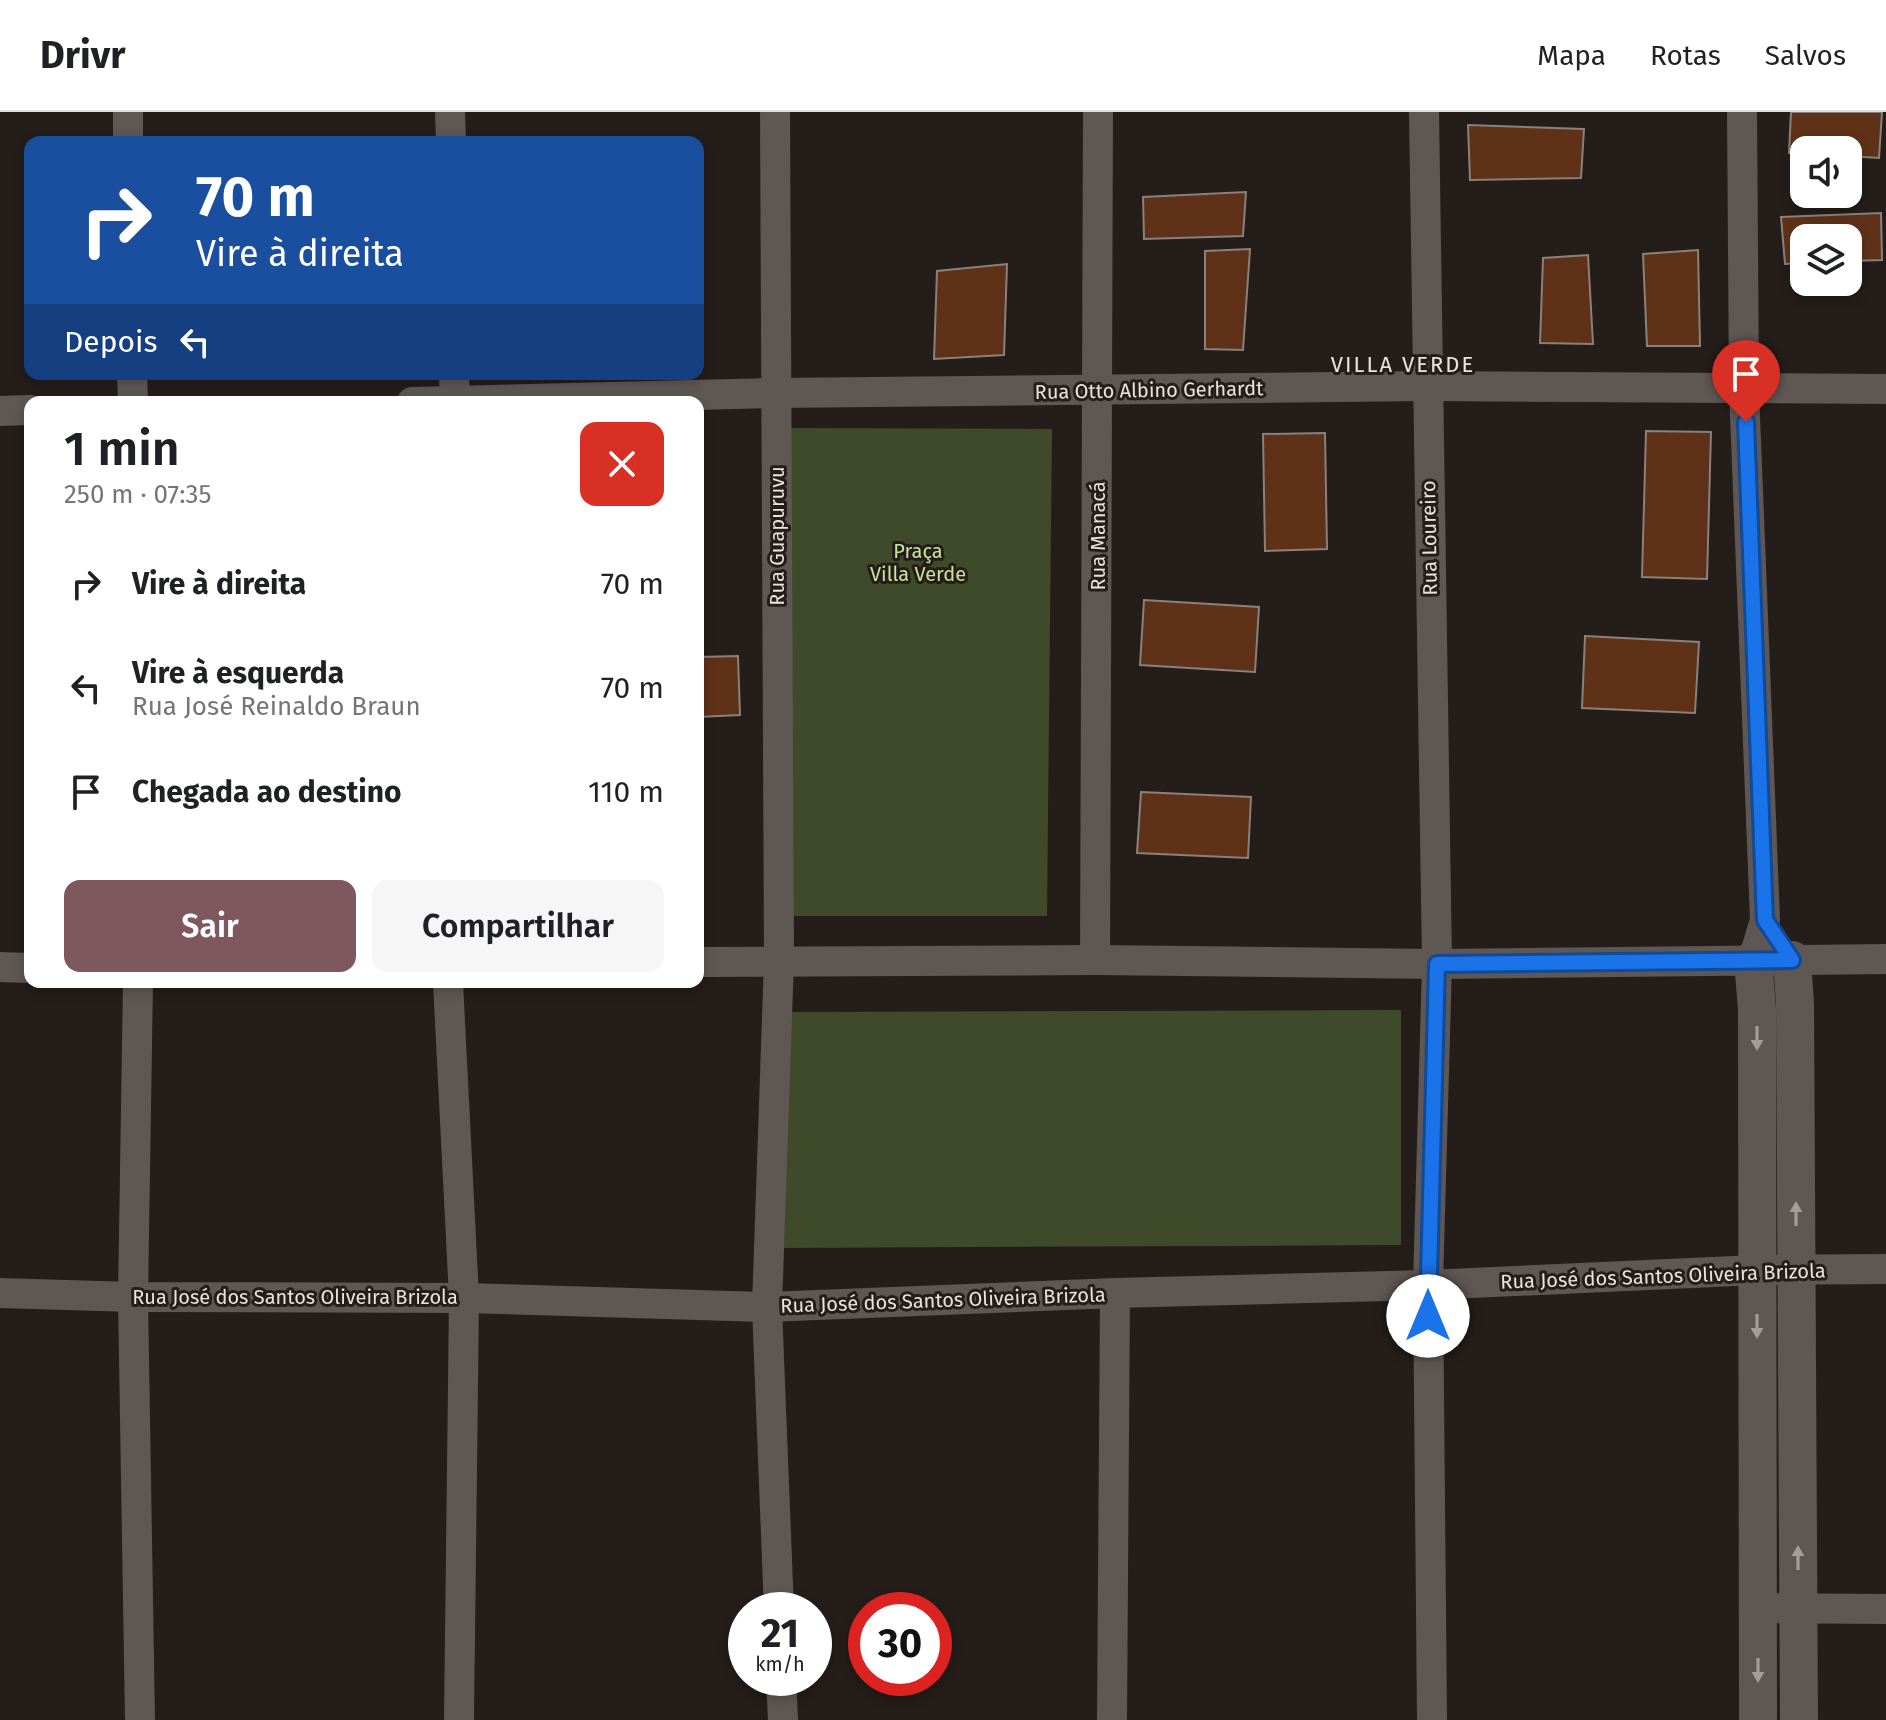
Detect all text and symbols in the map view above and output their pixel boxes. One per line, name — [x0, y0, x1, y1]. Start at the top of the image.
text: Drivr — [40, 32, 125, 78]
text: Mapa — [1537, 39, 1606, 72]
text: Rotas — [1650, 39, 1721, 72]
text: Salvos — [1765, 39, 1846, 72]
map controls — [1790, 136, 1862, 296]
button: sound — [1790, 136, 1862, 208]
text: 70 m — [196, 164, 315, 231]
icon: right — [64, 168, 168, 272]
button: layers — [1790, 224, 1862, 296]
text: Vire à direita — [196, 232, 404, 276]
icon: left — [173, 320, 217, 364]
text: Depois — [64, 324, 157, 360]
pin — [1712, 340, 1780, 422]
district label: VILLA VERDE — [1331, 351, 1475, 378]
icon: arrive — [1724, 352, 1768, 396]
street label: Rua Otto Albino Gerhardt — [1035, 376, 1264, 404]
text: 1 min — [64, 420, 180, 478]
button: close — [580, 422, 664, 506]
street label: Rua Guapuruvu — [765, 466, 789, 606]
text: 250 m · 07:35 — [64, 479, 212, 510]
street label: Rua Loureiro — [1416, 480, 1442, 596]
street label: Rua Manacá — [1086, 481, 1110, 591]
park label: Praça Villa Verde — [870, 539, 966, 586]
icon: right — [64, 562, 108, 606]
text: Vire à direita — [132, 566, 306, 602]
text: 70 m — [601, 566, 664, 602]
text: Vire à esquerda — [132, 655, 344, 691]
icon: left — [64, 666, 108, 710]
text: 70 m — [601, 670, 664, 706]
text: Rua José Reinaldo Braun — [132, 691, 421, 722]
icon: arrive — [64, 770, 108, 814]
text: Chegada ao destino — [132, 774, 402, 810]
text: 110 m — [588, 774, 664, 810]
button: Sair — [64, 880, 356, 972]
button: Compartilhar — [372, 880, 664, 972]
one-way arrow — [1751, 1026, 1763, 1051]
one-way arrow — [1790, 1201, 1802, 1226]
street label: Rua José dos Santos Oliveira Brizola — [1500, 1258, 1826, 1294]
position arrow — [1386, 1274, 1470, 1358]
street label: Rua José dos Santos Oliveira Brizola — [780, 1282, 1106, 1318]
street label: Rua José dos Santos Oliveira Brizola — [132, 1285, 458, 1309]
one-way arrow — [1751, 1314, 1763, 1339]
one-way arrow — [1792, 1545, 1804, 1570]
speed limit sign: 30 — [848, 1592, 952, 1696]
text: 21 — [761, 1610, 799, 1658]
text: km/h — [755, 1652, 805, 1676]
one-way arrow — [1752, 1658, 1764, 1683]

